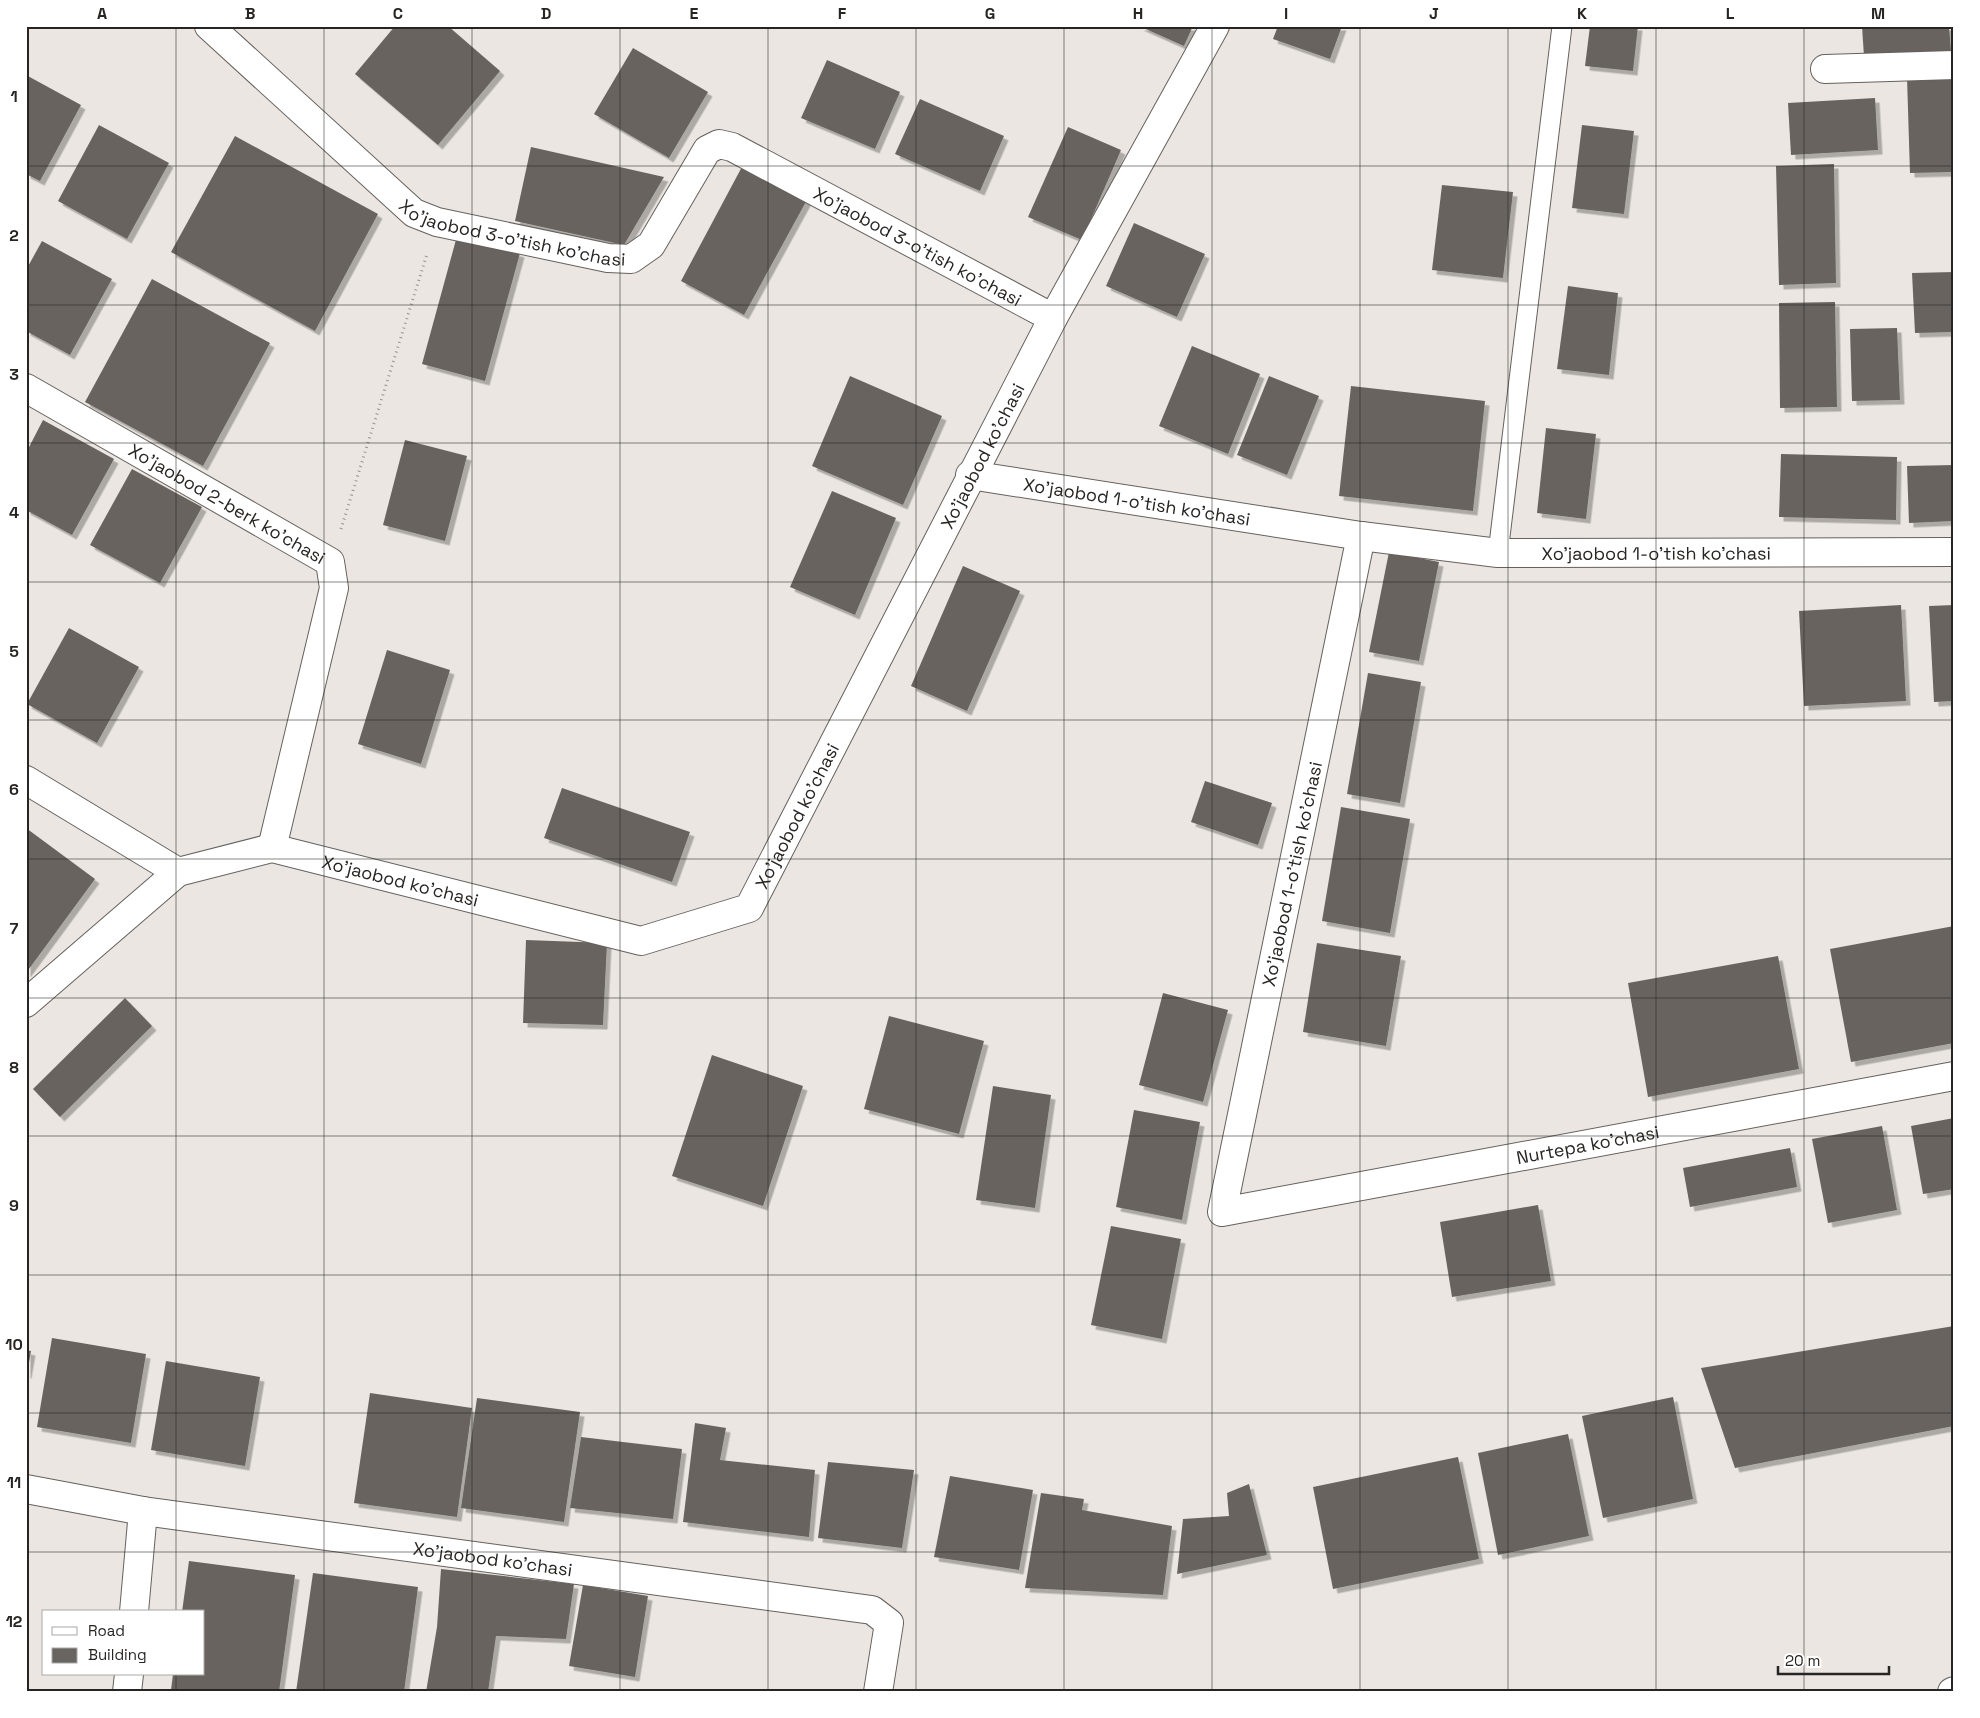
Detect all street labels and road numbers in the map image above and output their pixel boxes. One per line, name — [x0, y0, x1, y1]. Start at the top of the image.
street label: Xo'jaobod 3-o'tish ko'chasi — [810, 181, 1026, 311]
street label: Xo'jaobod 3-o'tish ko'chasi — [395, 194, 626, 270]
street label: Xo'jaobod ko'chasi — [935, 379, 1029, 532]
street label: Xo'jaobod 2-berk ko'chasi — [125, 438, 330, 569]
street label: Xo'jaobod 1-o'tish ko'chasi — [1022, 472, 1252, 530]
street label: Xo'jaobod 1-o'tish ko'chasi — [1542, 541, 1771, 564]
street label: Xo'jaobod ko'chasi — [750, 739, 844, 892]
street label: Xo'jaobod 1-o'tish ko'chasi — [1257, 760, 1327, 988]
street label: Xo'jaobod ko'chasi — [320, 850, 481, 911]
street label: Nurtepa ko'chasi — [1514, 1120, 1661, 1169]
street label: Xo'jaobod ko'chasi — [412, 1536, 574, 1581]

